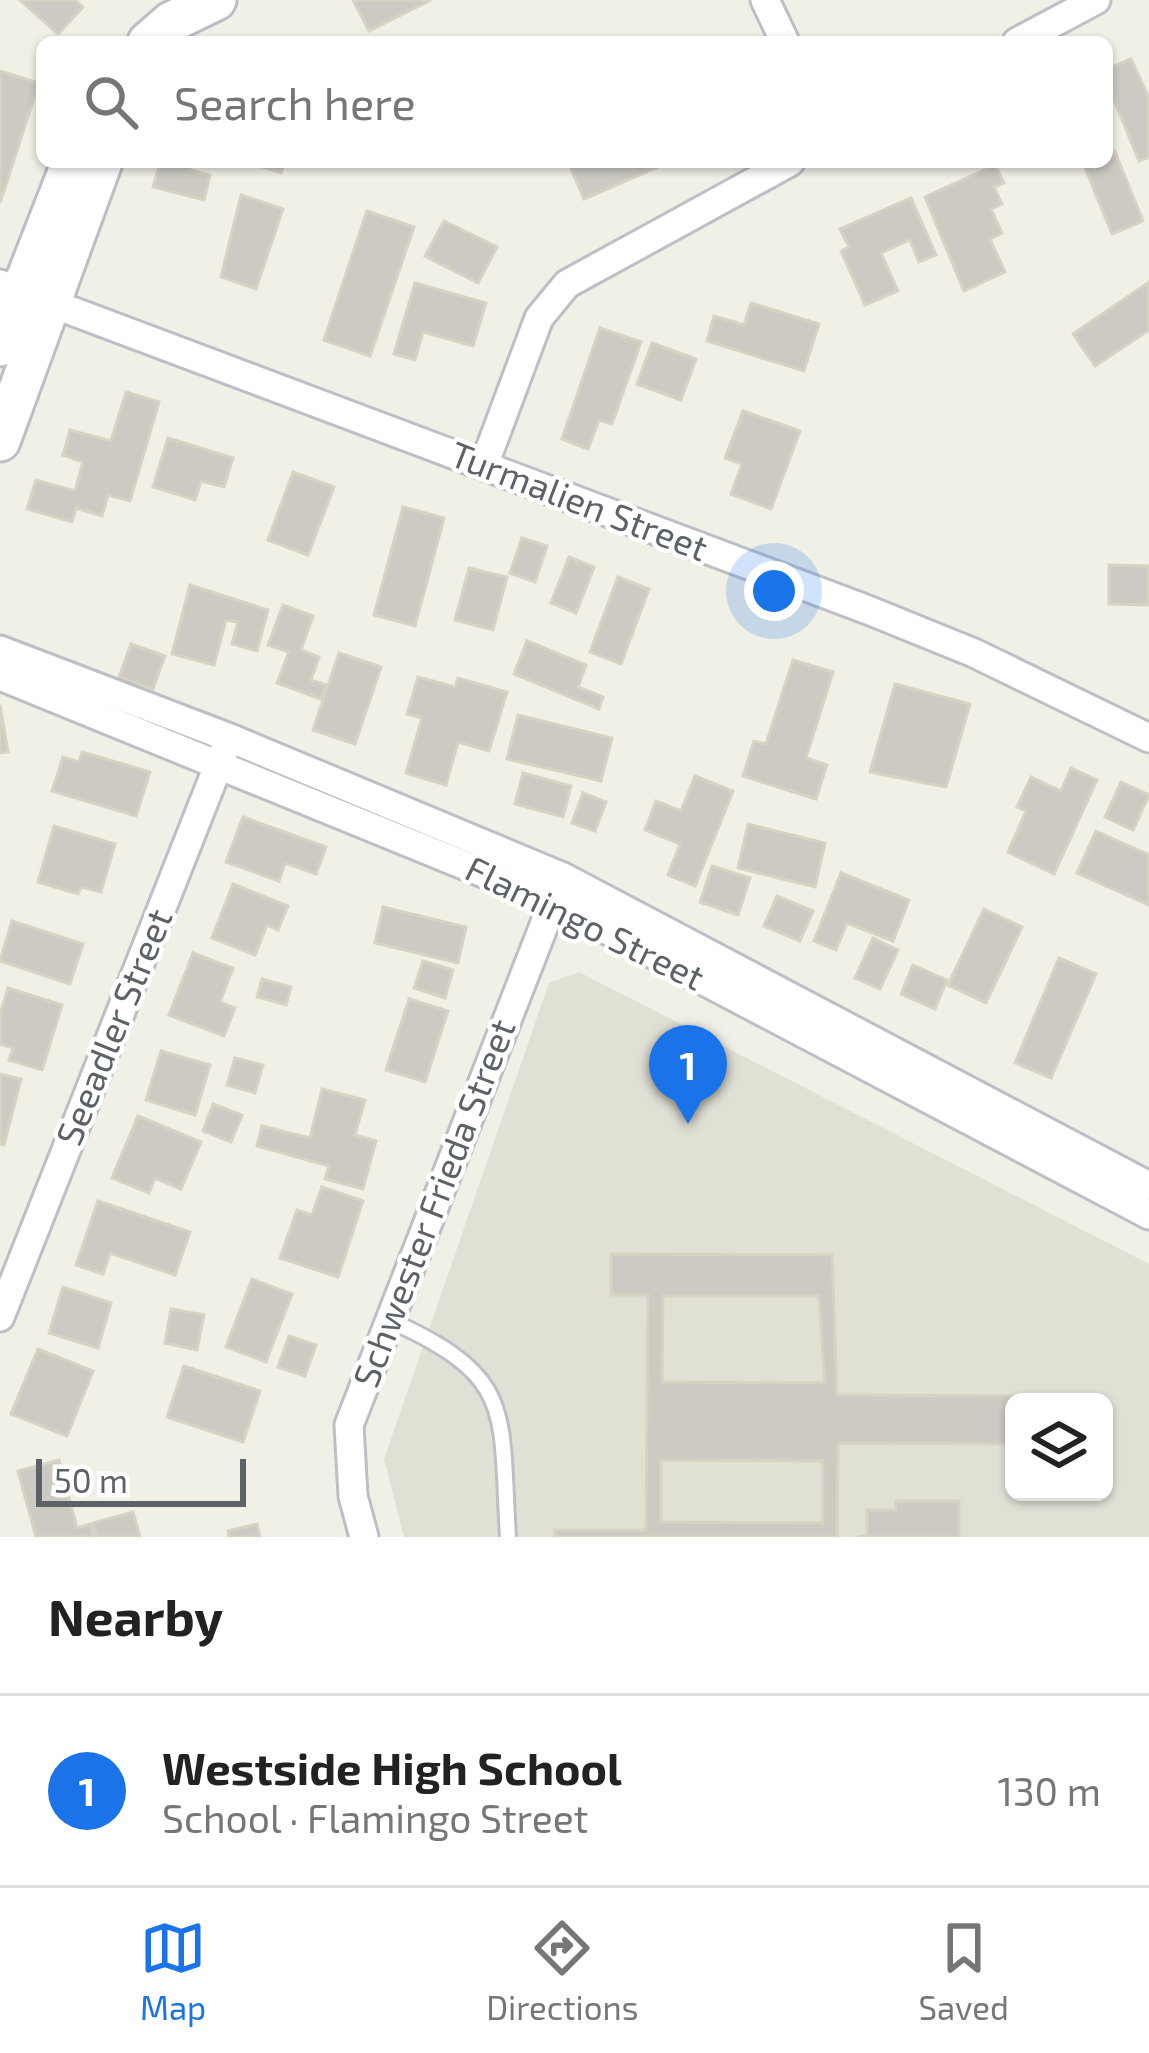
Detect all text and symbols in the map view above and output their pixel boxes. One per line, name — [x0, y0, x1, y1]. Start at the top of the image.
search box — [36, 36, 1113, 168]
icon: search — [78, 69, 144, 135]
text: Search here — [174, 75, 416, 129]
street label: Turmalien Street — [445, 431, 714, 568]
your location — [744, 561, 804, 621]
street label: Flamingo Street — [460, 845, 712, 998]
street label: Seeadler Street — [46, 902, 180, 1151]
street label: Schwester Frieda Street — [343, 1012, 523, 1392]
pin: 1 — [649, 1025, 727, 1124]
map controls — [1005, 1393, 1113, 1501]
button: layers — [1005, 1393, 1113, 1501]
scale bar — [36, 1453, 246, 1506]
text: 50 m — [54, 1460, 128, 1500]
text: Nearby — [48, 1585, 223, 1646]
text: Westside High School — [162, 1740, 622, 1794]
text: 1 — [79, 1767, 95, 1814]
text: 130 m — [997, 1767, 1101, 1814]
text: School · Flamingo Street — [162, 1794, 588, 1841]
tab: Map — [140, 1915, 206, 2027]
tab: Directions — [486, 1915, 638, 2027]
tab: Saved — [918, 1915, 1009, 2027]

